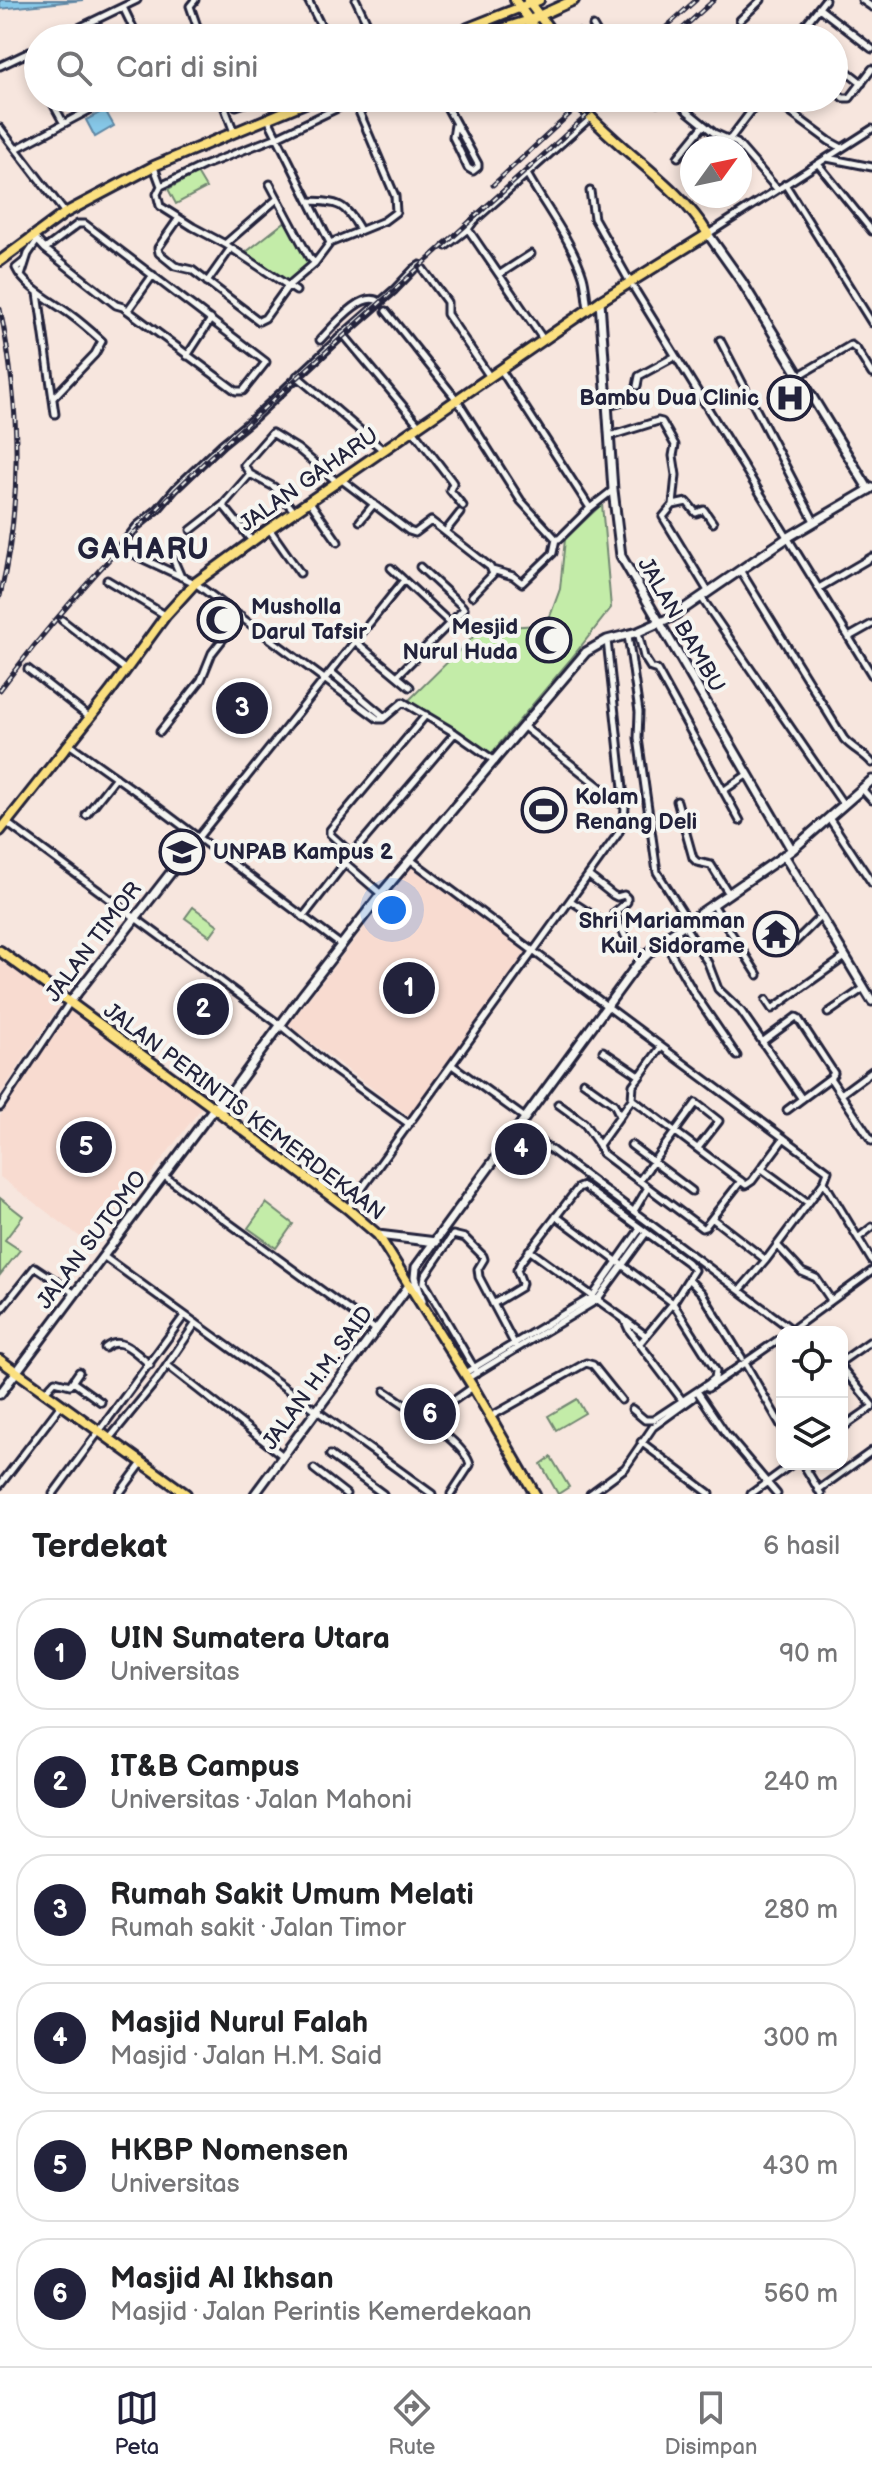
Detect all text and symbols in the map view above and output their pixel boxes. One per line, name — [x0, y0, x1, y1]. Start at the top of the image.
search box — [24, 24, 848, 112]
icon: search — [52, 46, 96, 90]
text: Cari di sini — [116, 50, 258, 86]
north arrow — [680, 136, 752, 208]
hospital icon: Bambu Dua Clinic — [766, 374, 814, 422]
place label: Bambu Dua Clinic — [579, 385, 759, 412]
street label: JALAN GAHARU — [234, 422, 384, 538]
district label: GAHARU — [77, 532, 211, 568]
street label: JALAN BAMBU — [632, 553, 730, 697]
place label: Musholla Darul Tafsir — [251, 594, 367, 646]
mosque icon: Musholla Darul Tafsir — [196, 596, 244, 644]
place label: Mesjid Nurul Huda — [402, 614, 518, 666]
mosque icon: Mesjid Nurul Huda — [525, 616, 573, 664]
pin: 3 — [216, 678, 268, 738]
place label: Kolam Renang Deli — [575, 784, 697, 836]
sports icon: Kolam Renang Deli — [520, 786, 568, 834]
school or university icon: UNPAB Kampus 2 — [158, 828, 206, 876]
place label: UNPAB Kampus 2 — [213, 839, 393, 866]
street label: JALAN TIMOR — [40, 877, 148, 1007]
your location — [372, 890, 412, 930]
place label: Shri Mariamman Kuil, Sidorame — [579, 908, 745, 960]
temple icon: Shri Mariamman Kuil, Sidorame — [752, 910, 800, 958]
pin: 1 — [383, 958, 435, 1018]
pin: 2 — [177, 979, 229, 1039]
street label: JALAN PERINTIS KEMERDEKAAN — [98, 997, 390, 1227]
pin: 5 — [60, 1117, 112, 1177]
pin: 4 — [495, 1119, 547, 1179]
street label: JALAN SUTOMO — [31, 1166, 153, 1314]
street label: JALAN H.M. SAID — [257, 1301, 379, 1455]
map controls — [776, 1326, 848, 1470]
button: locate — [776, 1326, 848, 1398]
pin: 6 — [404, 1384, 456, 1444]
button: layers — [776, 1398, 848, 1470]
text: Terdekat — [32, 1526, 167, 1567]
text: 6 hasil — [763, 1531, 840, 1562]
text: UIN Sumatera Utara — [110, 1621, 390, 1657]
text: 1 — [55, 1639, 65, 1670]
text: 90 m — [779, 1639, 838, 1670]
text: Universitas — [110, 1657, 240, 1688]
text: IT&B Campus — [110, 1749, 299, 1785]
text: 2 — [52, 1767, 68, 1798]
text: 240 m — [763, 1767, 838, 1798]
text: Universitas · Jalan Mahoni — [110, 1785, 412, 1816]
text: Rumah Sakit Umum Melati — [110, 1877, 474, 1913]
text: 3 — [52, 1895, 68, 1926]
text: 280 m — [764, 1895, 838, 1926]
text: Rumah sakit · Jalan Timor — [110, 1913, 406, 1944]
text: Masjid Nurul Falah — [110, 2005, 368, 2041]
text: 4 — [52, 2023, 68, 2054]
text: 300 m — [763, 2023, 838, 2054]
text: Masjid · Jalan H.M. Said — [110, 2041, 382, 2072]
text: HKBP Nomensen — [110, 2133, 349, 2169]
text: 5 — [52, 2151, 68, 2182]
text: 430 m — [762, 2151, 838, 2182]
text: Universitas — [110, 2169, 240, 2200]
text: Masjid Al Ikhsan — [110, 2261, 334, 2297]
text: 6 — [52, 2279, 68, 2310]
text: 560 m — [763, 2279, 838, 2310]
text: Masjid · Jalan Perintis Kemerdekaan — [110, 2297, 532, 2328]
tab: Peta — [115, 2386, 159, 2461]
tab: Rute — [388, 2386, 435, 2461]
tab: Disimpan — [664, 2386, 757, 2461]

